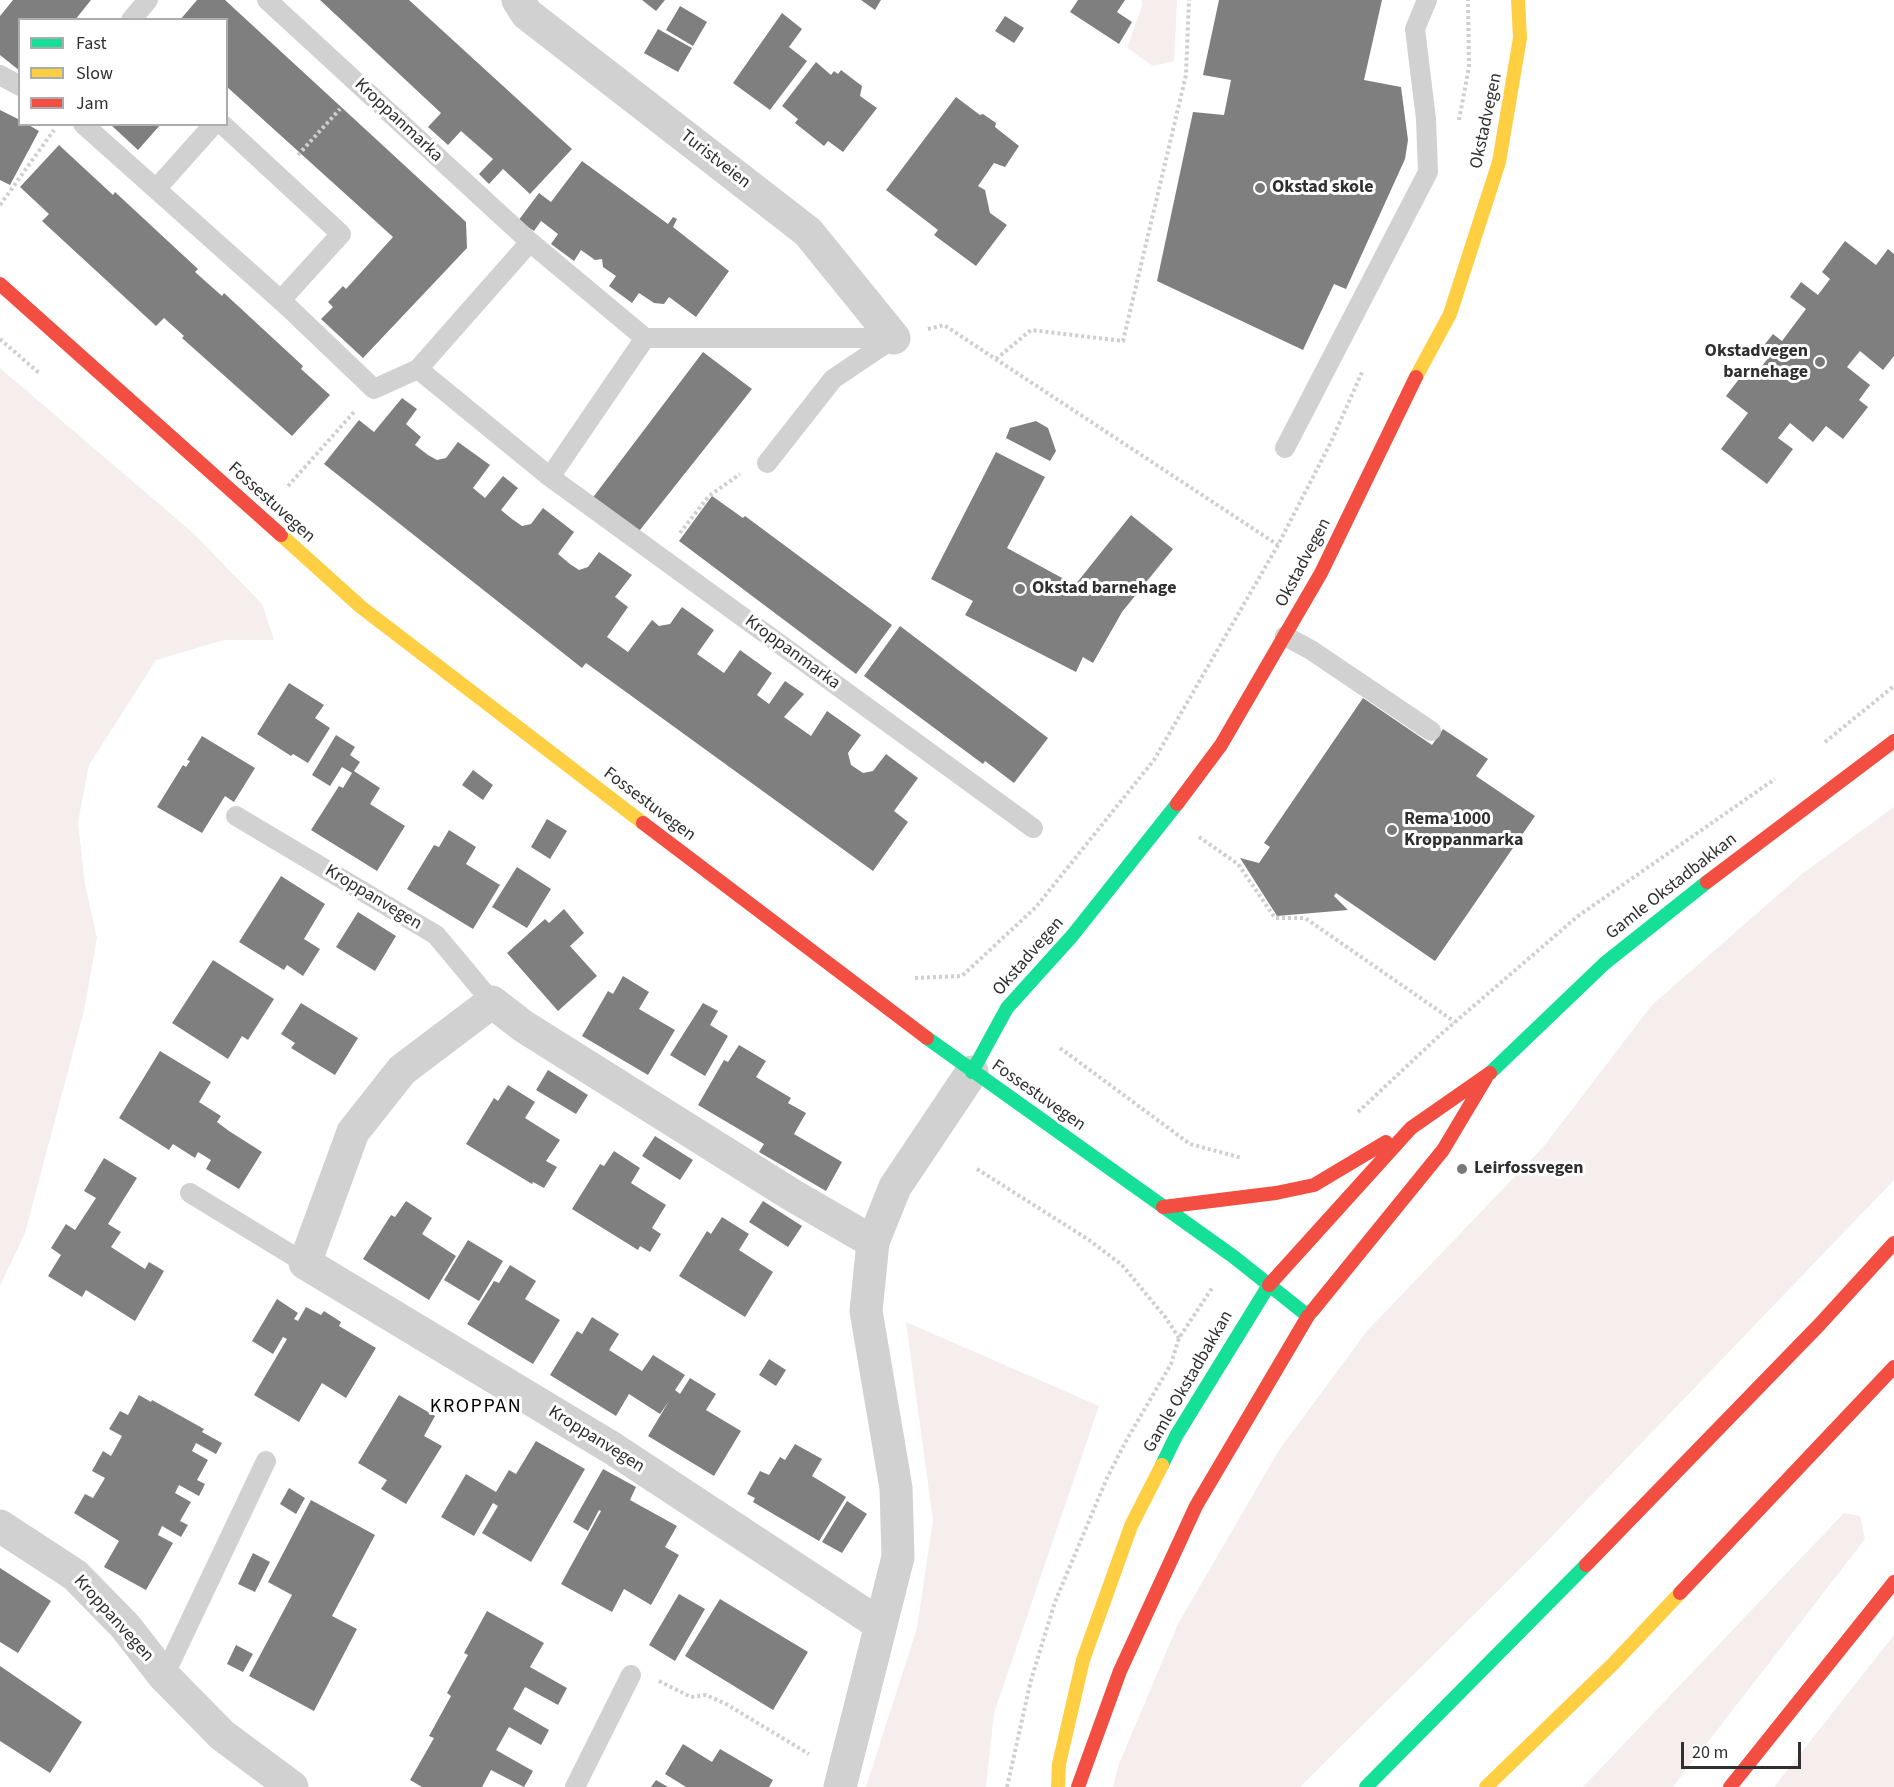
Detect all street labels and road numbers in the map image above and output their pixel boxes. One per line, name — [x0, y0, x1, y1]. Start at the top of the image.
street label: Okstadvegen — [1466, 71, 1508, 171]
street label: Kroppanmarka — [349, 75, 447, 167]
street label: Turistveien — [676, 126, 754, 194]
street label: Fossestuvegen — [223, 458, 319, 548]
street label: Okstadvegen — [1272, 515, 1336, 611]
street label: Kroppanmarka — [740, 611, 844, 695]
street label: Fossestuvegen — [599, 763, 699, 847]
street label: Gamle Okstadbakkan — [1602, 829, 1742, 945]
street label: Kroppanvegen — [320, 861, 426, 935]
street label: Okstadvegen — [989, 913, 1069, 1001]
street label: Fossestuvegen — [987, 1056, 1089, 1136]
street label: Gamle Okstadbakkan — [1140, 1307, 1238, 1457]
street label: Kroppanvegen — [544, 1402, 648, 1478]
street label: Kroppanvegen — [68, 1571, 158, 1667]

